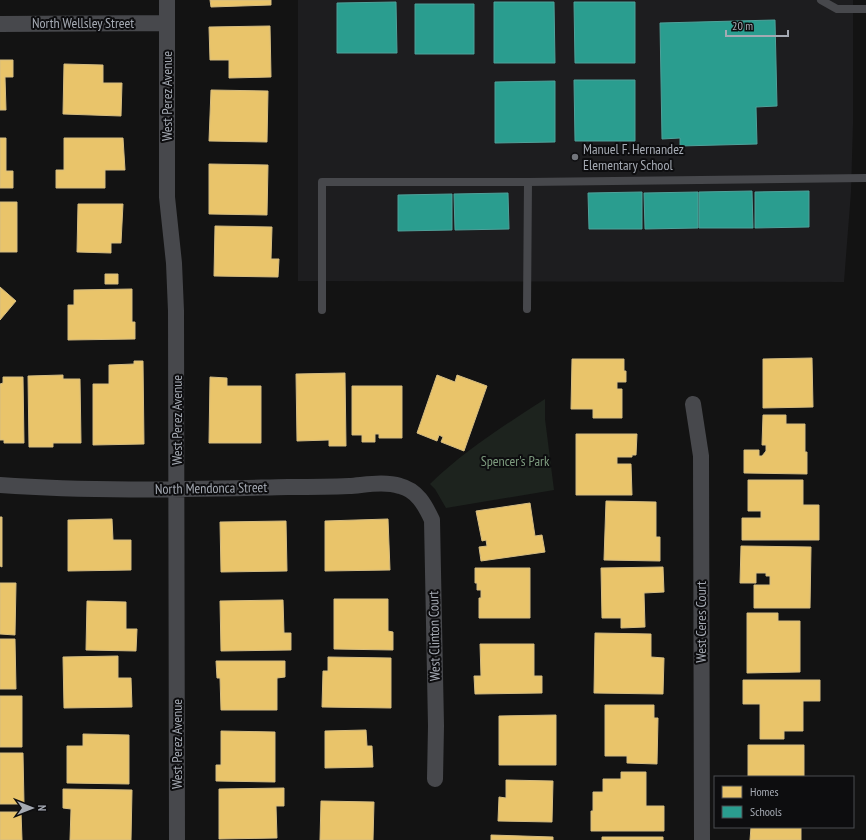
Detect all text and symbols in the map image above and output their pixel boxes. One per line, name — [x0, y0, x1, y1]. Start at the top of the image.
scale bar — [726, 12, 788, 38]
street label: North Wellsley Street — [32, 14, 134, 32]
text: 20 m — [732, 18, 753, 33]
street label: West Perez Avenue — [158, 51, 176, 141]
place label: Manuel F. Hernandez Elementary School — [583, 140, 684, 174]
marker: Manuel F. Hernandez Elementary School — [570, 152, 580, 162]
street label: West Perez Avenue — [168, 375, 186, 465]
park label: Spencer's Park — [481, 452, 550, 470]
street label: North Mendonca Street — [155, 478, 267, 498]
street label: West Ceres Court — [692, 581, 710, 663]
street label: West Clinton Court — [424, 591, 444, 681]
street label: West Perez Avenue — [168, 699, 186, 789]
legend — [714, 776, 854, 828]
text: Homes — [750, 784, 778, 799]
north arrow — [12, 788, 52, 828]
text: Schools — [750, 804, 782, 819]
text: N — [35, 805, 49, 811]

